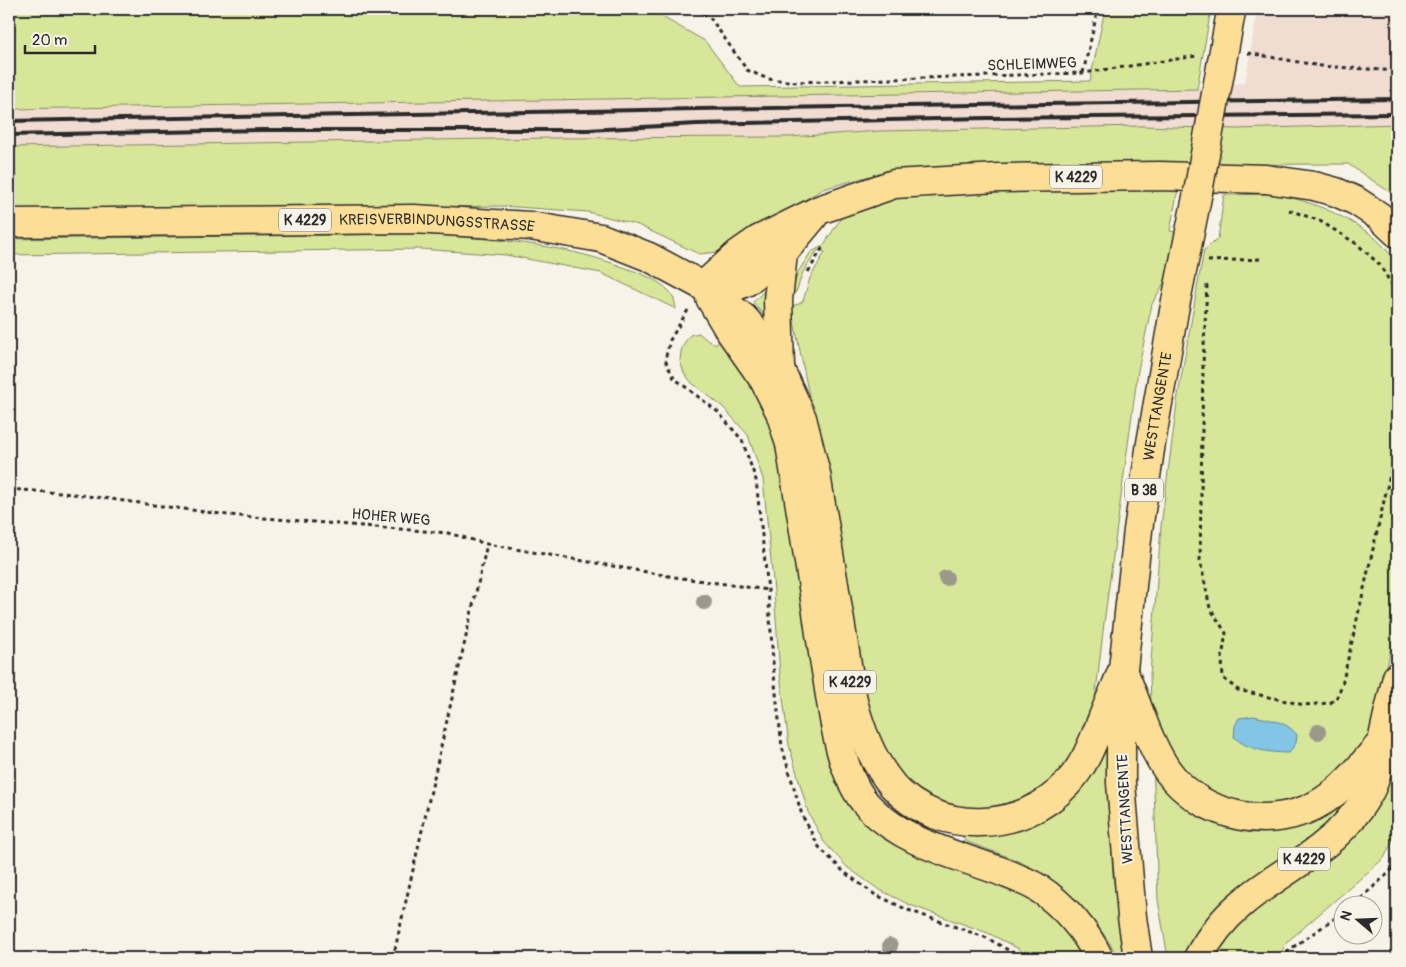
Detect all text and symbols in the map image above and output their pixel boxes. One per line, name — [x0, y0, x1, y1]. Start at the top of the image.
scale bar — [25, 22, 95, 54]
text: 20 m — [32, 31, 67, 50]
street label: SCHLEIMWEG — [987, 53, 1077, 76]
road number: K 4229 — [1050, 166, 1102, 188]
road number: K 4229 — [279, 208, 331, 232]
street label: KREISVERBINDUNGSSTRASSE — [339, 210, 536, 237]
street label: WESTTANGENTE — [1139, 350, 1177, 462]
road number: B 38 — [1125, 478, 1163, 502]
street label: HOHER WEG — [351, 505, 431, 530]
road number: K 4229 — [824, 670, 876, 694]
street label: WESTTANGENTE — [1113, 753, 1138, 864]
road number: K 4229 — [1278, 848, 1330, 871]
north arrow — [1334, 894, 1384, 944]
text: N — [1337, 909, 1356, 923]

